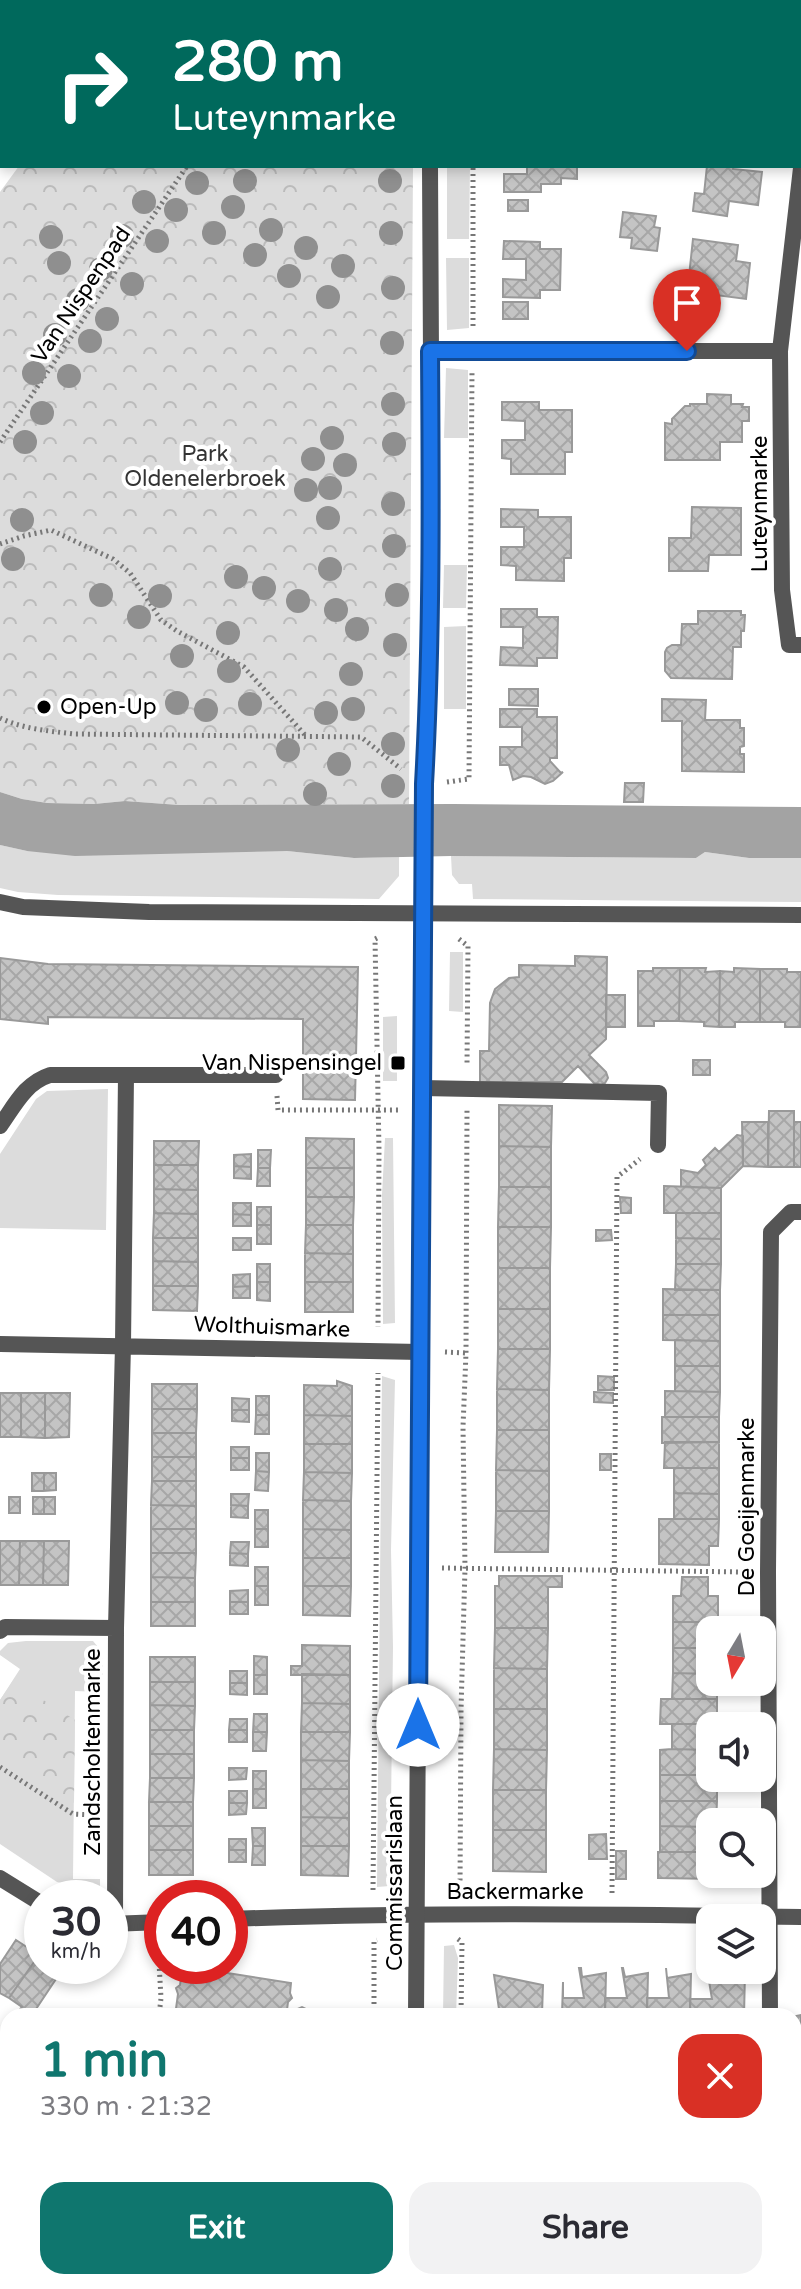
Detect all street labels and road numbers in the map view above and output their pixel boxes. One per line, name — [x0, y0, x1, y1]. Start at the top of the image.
street label: Van Nispenpad — [26, 222, 136, 368]
street label: Luteynmarke — [747, 435, 773, 573]
street label: Wolthuismarke — [193, 1311, 351, 1343]
street label: De Goeijenmarke — [734, 1418, 760, 1596]
street label: Zandscholtenmarke — [80, 1648, 106, 1856]
street label: Commissarislaan — [382, 1795, 408, 1971]
street label: Backermarke — [446, 1879, 584, 1905]

